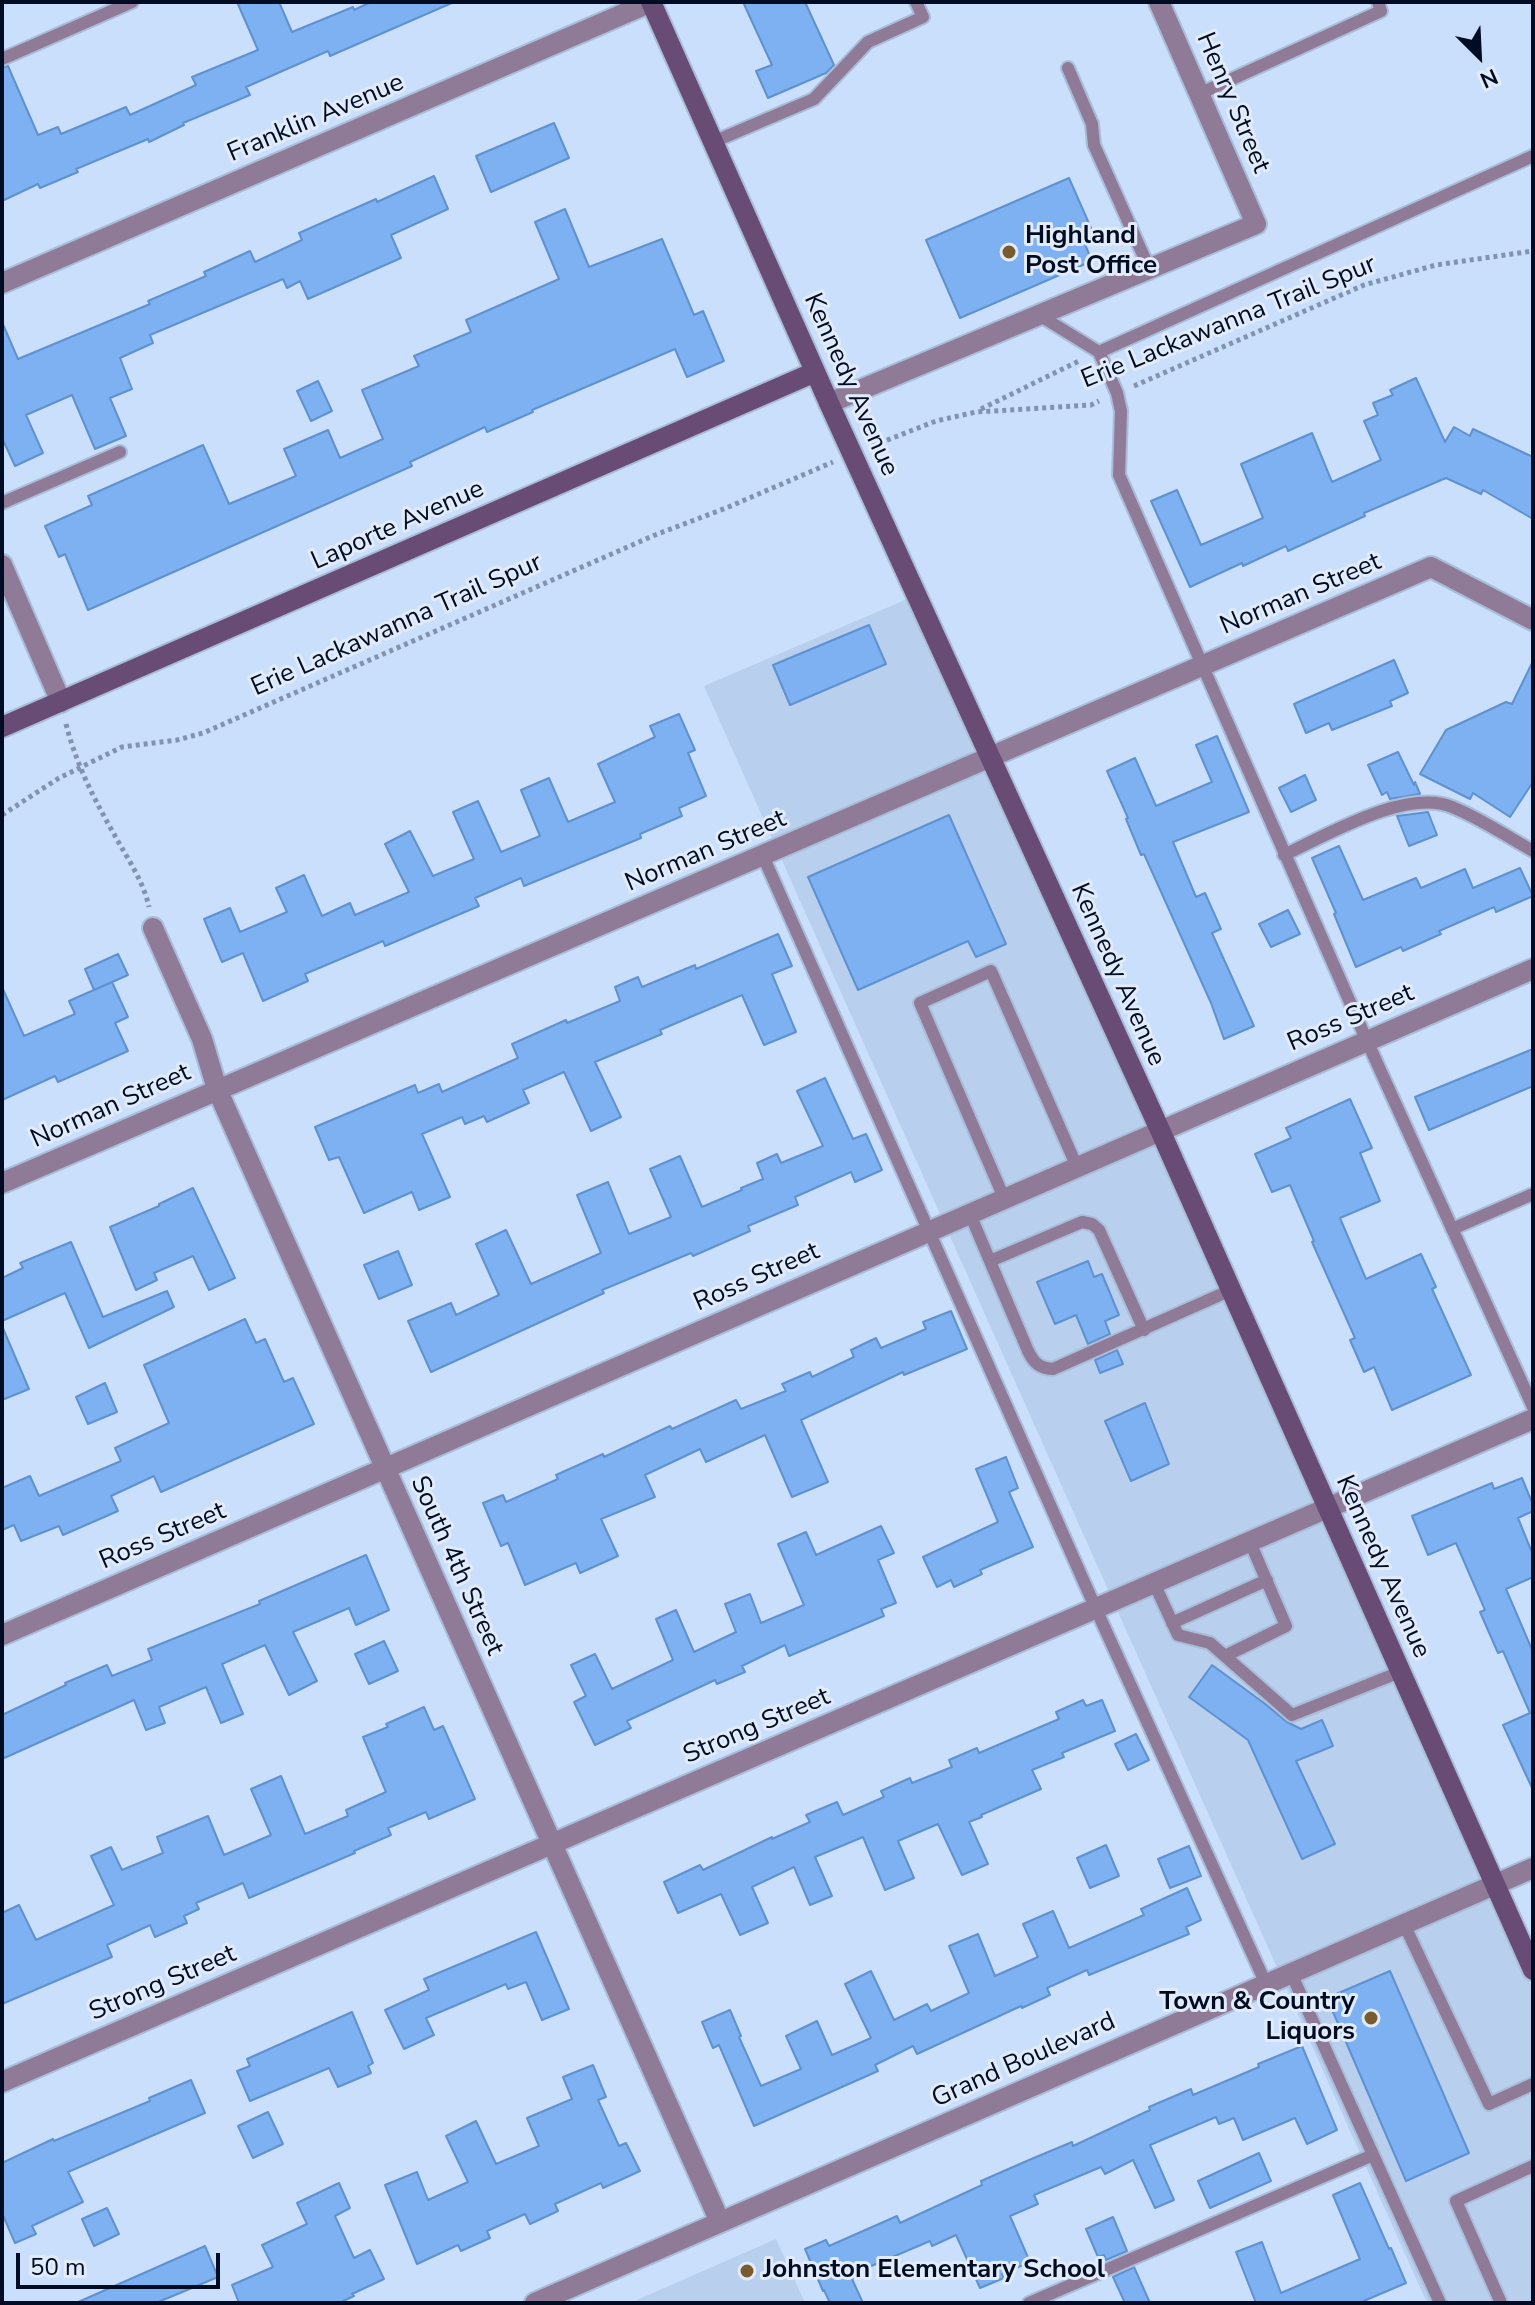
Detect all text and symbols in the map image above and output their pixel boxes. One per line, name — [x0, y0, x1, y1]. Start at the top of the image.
north arrow — [1439, 16, 1519, 96]
street label: Henry Street — [1188, 28, 1276, 178]
text: N — [1475, 61, 1502, 95]
street label: Franklin Avenue — [223, 68, 409, 170]
place label: Highland Post Office — [1025, 221, 1157, 282]
marker: Highland Post Office — [1000, 243, 1018, 261]
street label: Erie Lackawanna Trail Spur — [1077, 250, 1381, 396]
street label: Kennedy Avenue — [796, 289, 904, 481]
street label: Laporte Avenue — [307, 474, 489, 578]
street label: Norman Street — [1216, 547, 1386, 643]
street label: Erie Lackawanna Trail Spur — [247, 548, 547, 704]
street label: Norman Street — [621, 804, 791, 900]
street label: Kennedy Avenue — [1063, 879, 1171, 1071]
street label: Ross Street — [1283, 978, 1419, 1060]
street label: Norman Street — [26, 1058, 196, 1156]
street label: Ross Street — [689, 1236, 825, 1320]
street label: Kennedy Avenue — [1328, 1471, 1436, 1663]
street label: South 4th Street — [403, 1472, 509, 1660]
street label: Ross Street — [95, 1496, 231, 1578]
street label: Strong Street — [679, 1682, 835, 1772]
street label: Strong Street — [85, 1939, 241, 2029]
place label: Town & Country Liquors — [1159, 1987, 1355, 2048]
street label: Grand Boulevard — [927, 2007, 1121, 2115]
marker: Town & Country Liquors — [1362, 2009, 1380, 2027]
scale bar — [20, 2237, 224, 2287]
text: 50 m — [30, 2251, 86, 2283]
place label: Johnston Elementary School — [763, 2255, 1105, 2287]
marker: Johnston Elementary School — [738, 2262, 756, 2280]

